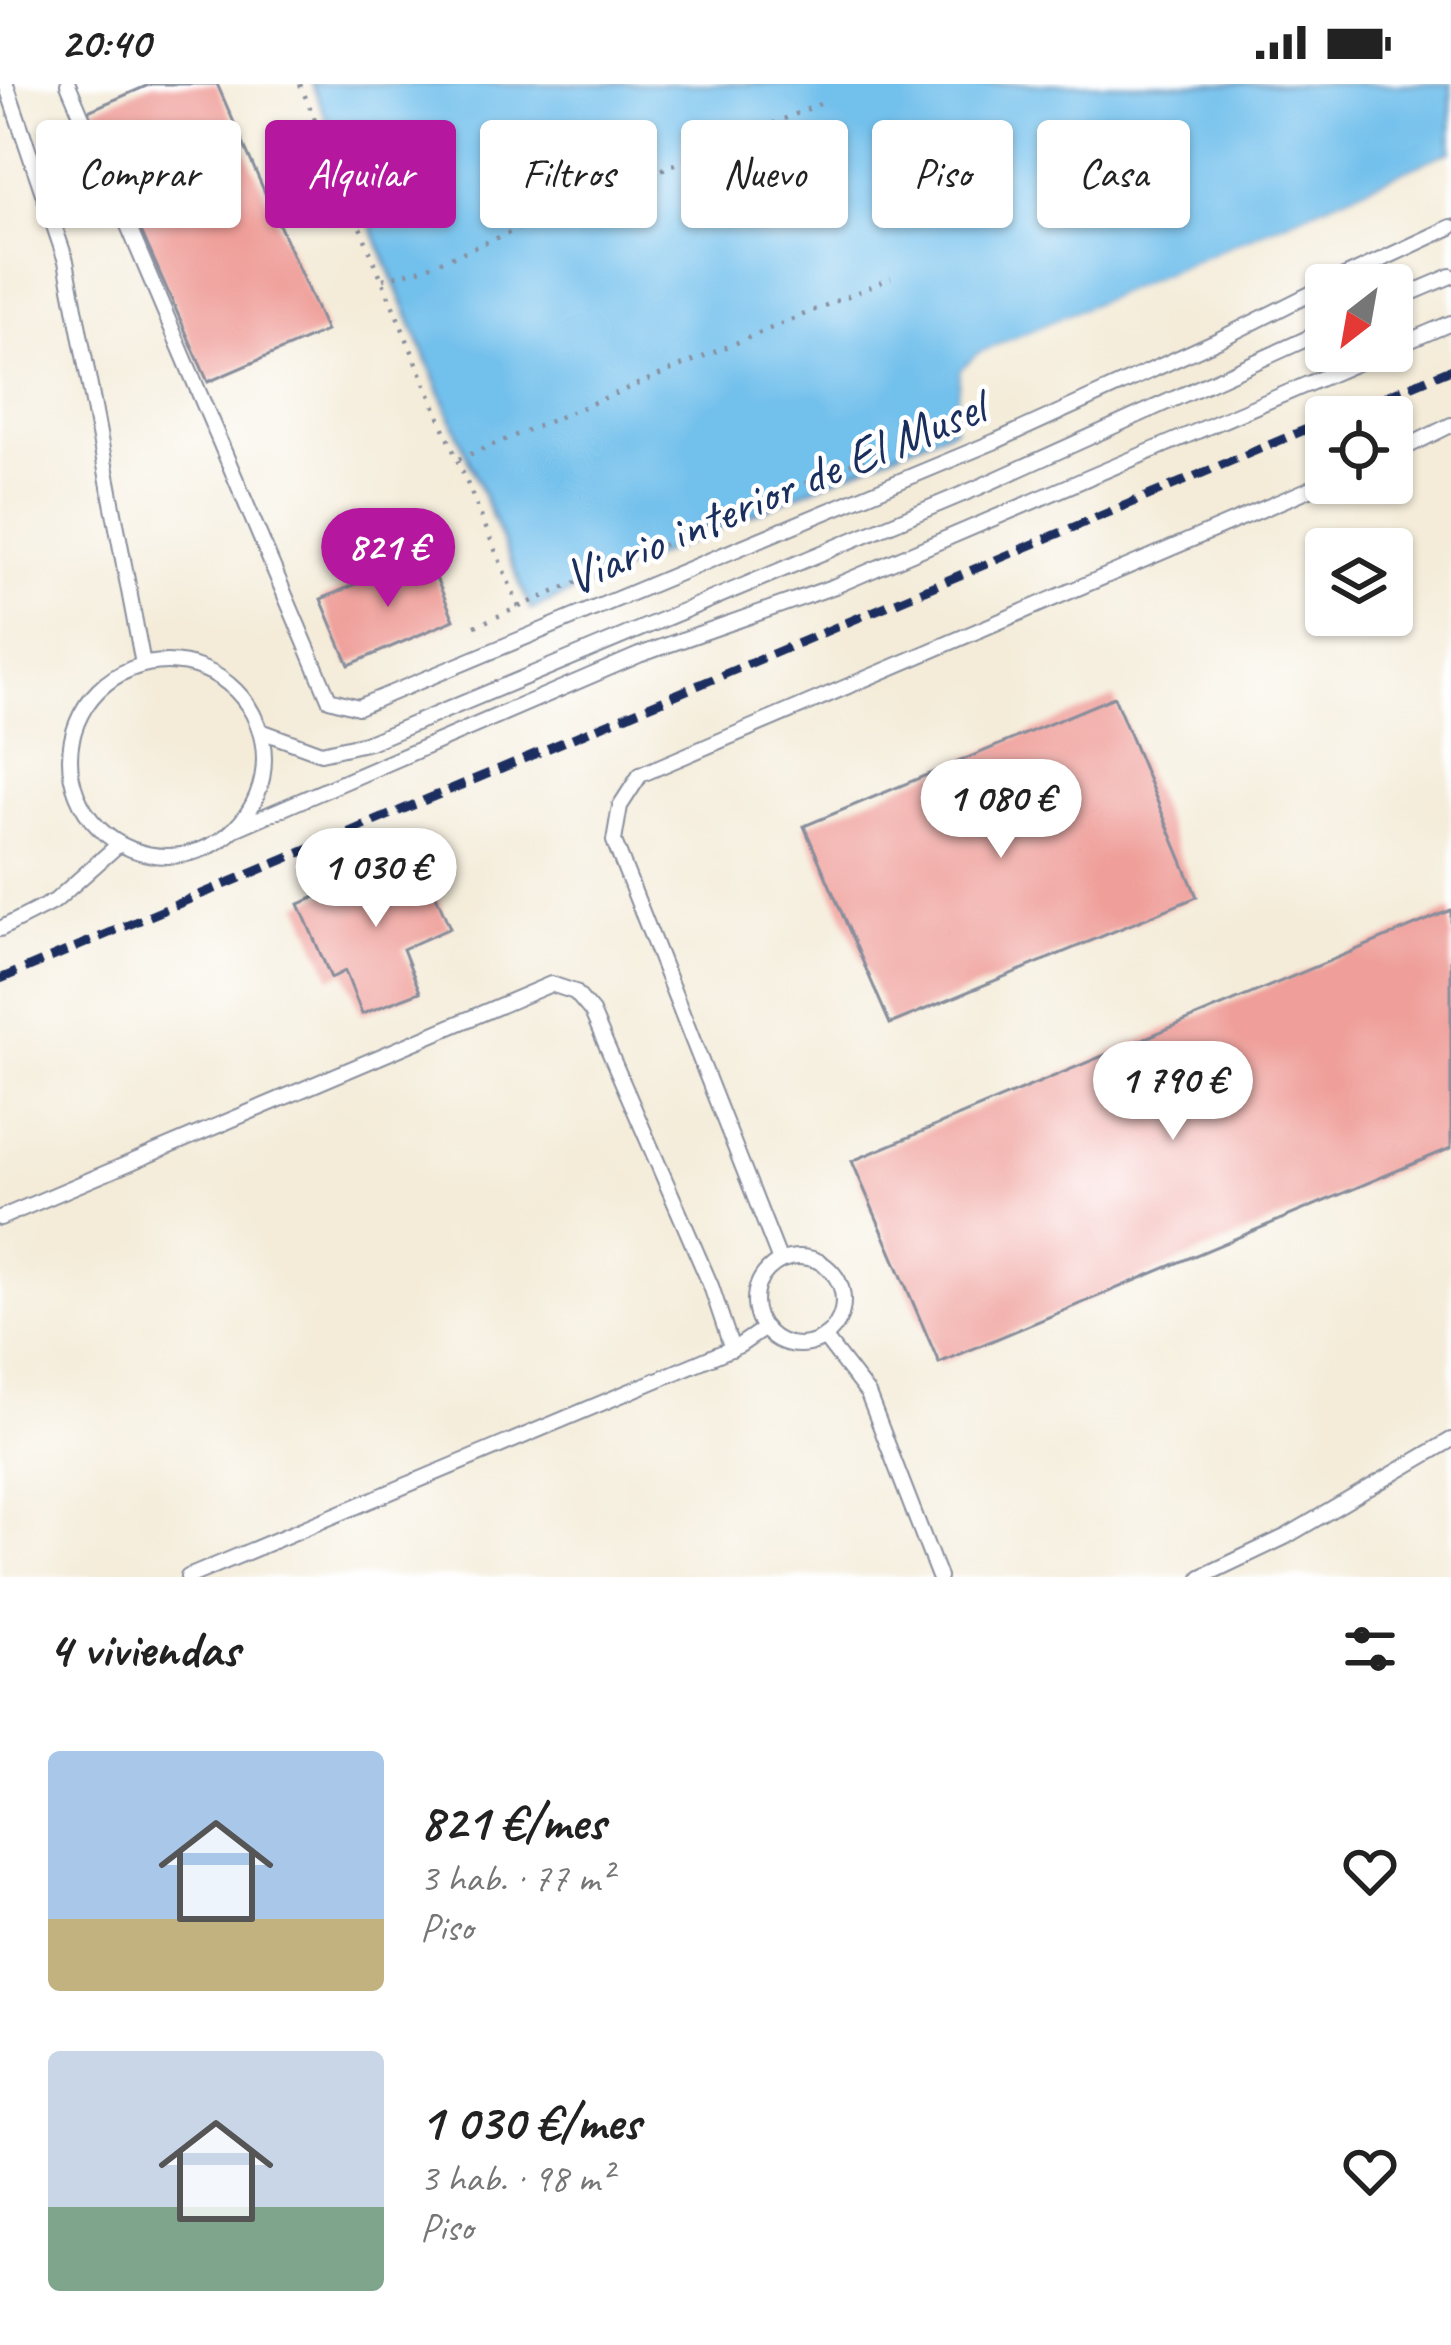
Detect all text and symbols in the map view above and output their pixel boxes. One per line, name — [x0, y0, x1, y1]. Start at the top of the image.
text: 20:40 — [60, 14, 150, 71]
chip: Comprar — [36, 120, 241, 228]
chip: Alquilar — [265, 120, 456, 228]
chip: Filtros — [480, 120, 657, 228]
chip: Nuevo — [681, 120, 848, 228]
chip: Piso — [872, 120, 1013, 228]
chip: Casa — [1037, 120, 1190, 228]
north arrow — [1305, 264, 1413, 372]
map controls — [1305, 264, 1413, 636]
street label: Viario interior de El Musel — [555, 371, 1002, 609]
button: locate — [1305, 396, 1413, 504]
pin: 821 € — [304, 508, 472, 610]
text: 821 € — [348, 522, 428, 571]
button: layers — [1305, 528, 1413, 636]
pin: 1 080 € — [890, 759, 1112, 861]
text: 1 080 € — [948, 773, 1054, 822]
pin: 1 030 € — [265, 828, 487, 930]
text: 1 030 € — [323, 842, 429, 891]
pin: 1 790 € — [1062, 1041, 1284, 1143]
text: 1 790 € — [1120, 1055, 1226, 1104]
icon: filters — [1337, 1616, 1403, 1682]
text: 4 viviendas — [48, 1617, 239, 1681]
text: 821 €/mes — [420, 1790, 605, 1854]
icon: home — [144, 1799, 288, 1943]
icon: heart — [1337, 1838, 1403, 1904]
text: 3 hab. · 77 m² — [420, 1854, 612, 1903]
text: Piso — [420, 1903, 473, 1952]
text: 1 030 €/mes — [420, 2090, 640, 2154]
icon: home — [144, 2099, 288, 2243]
icon: heart — [1337, 2138, 1403, 2204]
text: 3 hab. · 98 m² — [420, 2154, 612, 2203]
text: Piso — [420, 2203, 473, 2252]

